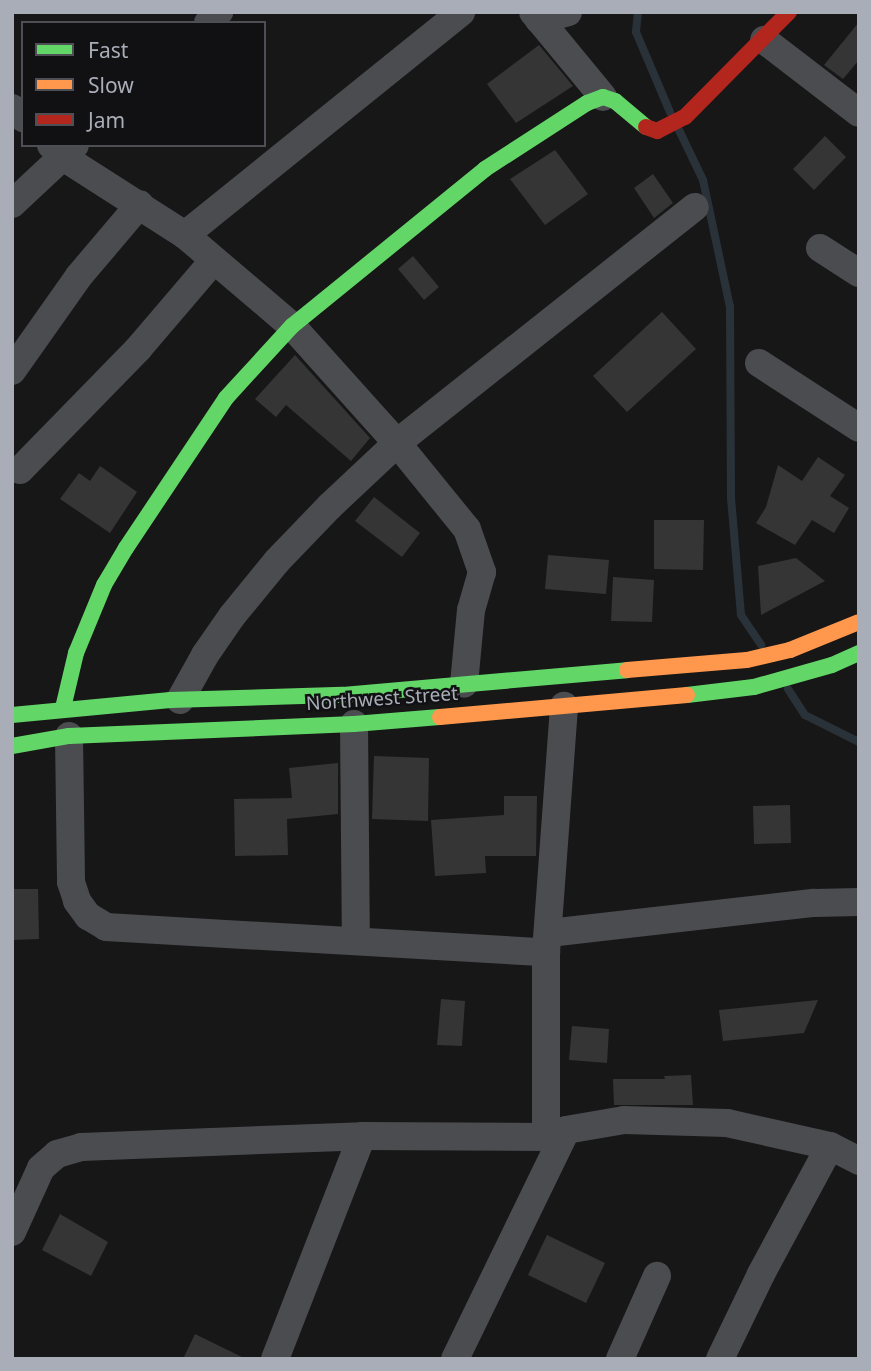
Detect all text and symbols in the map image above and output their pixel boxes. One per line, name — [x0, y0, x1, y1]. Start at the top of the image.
legend — [21, 21, 266, 147]
text: Fast — [88, 36, 128, 64]
text: Slow — [88, 71, 134, 99]
text: Jam — [88, 106, 125, 134]
street label: Northwest Street — [305, 682, 459, 716]

